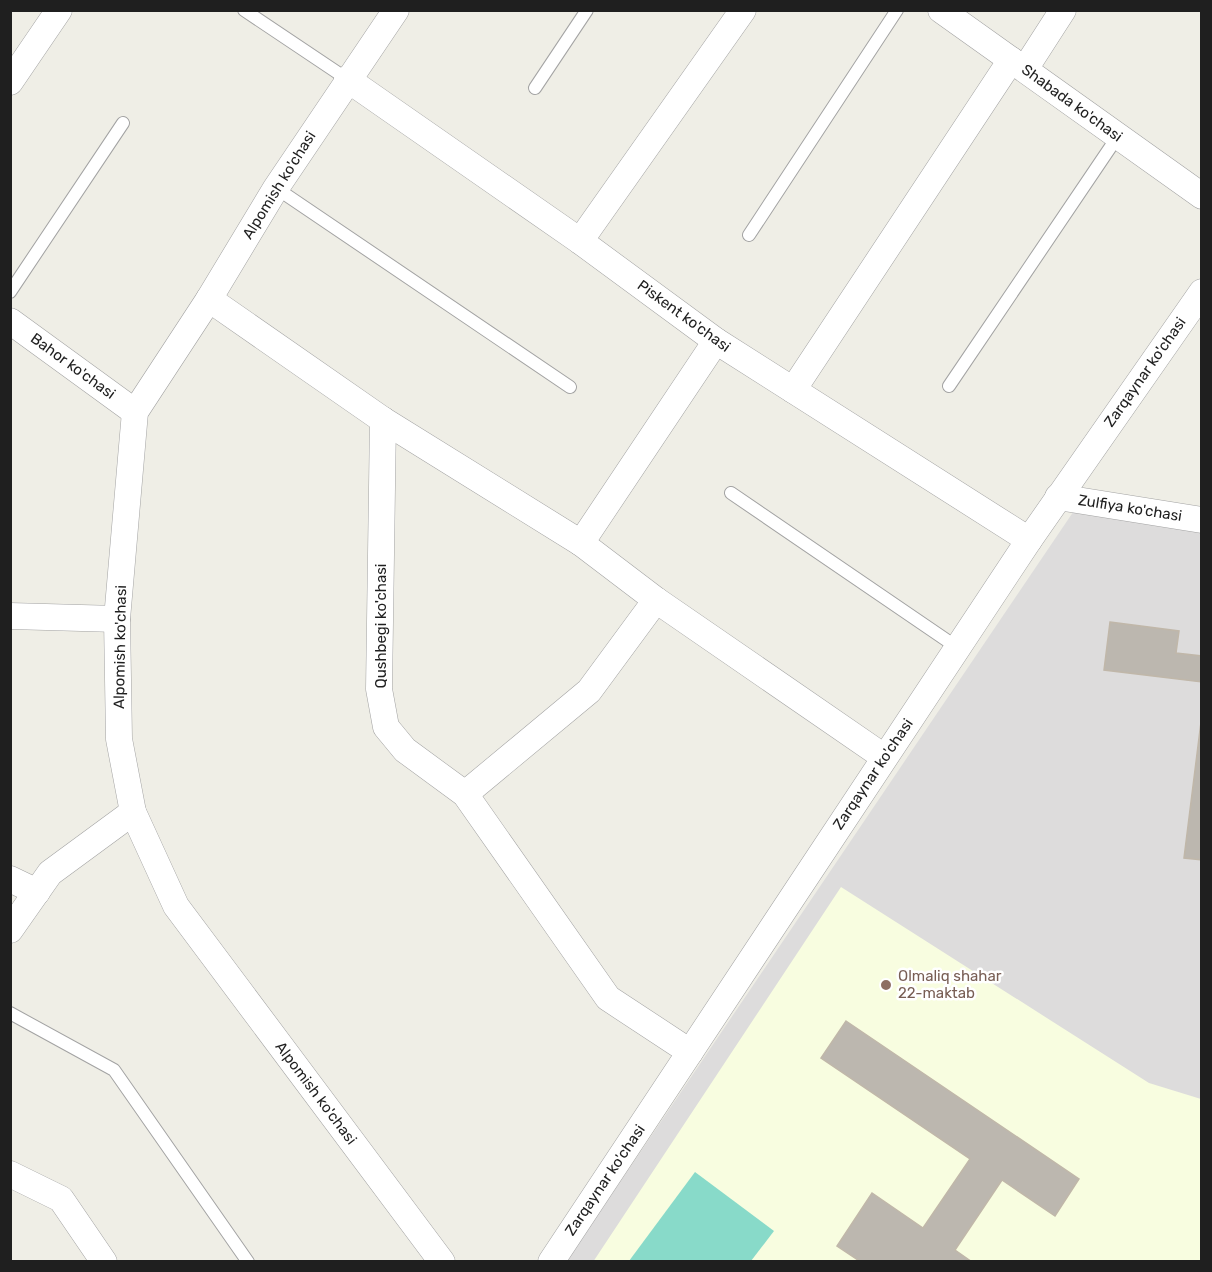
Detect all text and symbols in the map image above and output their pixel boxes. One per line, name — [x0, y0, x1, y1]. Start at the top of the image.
street label: Shabada ko'chasi — [1018, 60, 1126, 146]
street label: Alpomish ko'chasi — [239, 128, 319, 242]
street label: Piskent ko'chasi — [634, 276, 734, 356]
street label: Zarqaynar ko'chasi — [1100, 314, 1190, 430]
street label: Bahor ko'chasi — [27, 329, 119, 403]
street label: Zulfiya ko'chasi — [1077, 491, 1183, 525]
street label: Qushbegi ko'chasi — [372, 564, 390, 688]
street label: Alpomish ko'chasi — [110, 585, 130, 709]
street label: Zarqaynar ko'chasi — [829, 715, 917, 833]
place label: Olmaliq shahar 22-maktab — [898, 967, 1002, 1002]
marker: Olmaliq shahar 22-maktab — [879, 978, 893, 992]
street label: Alpomish ko'chasi — [271, 1038, 361, 1148]
street label: Zarqaynar ko'chasi — [561, 1121, 649, 1239]

